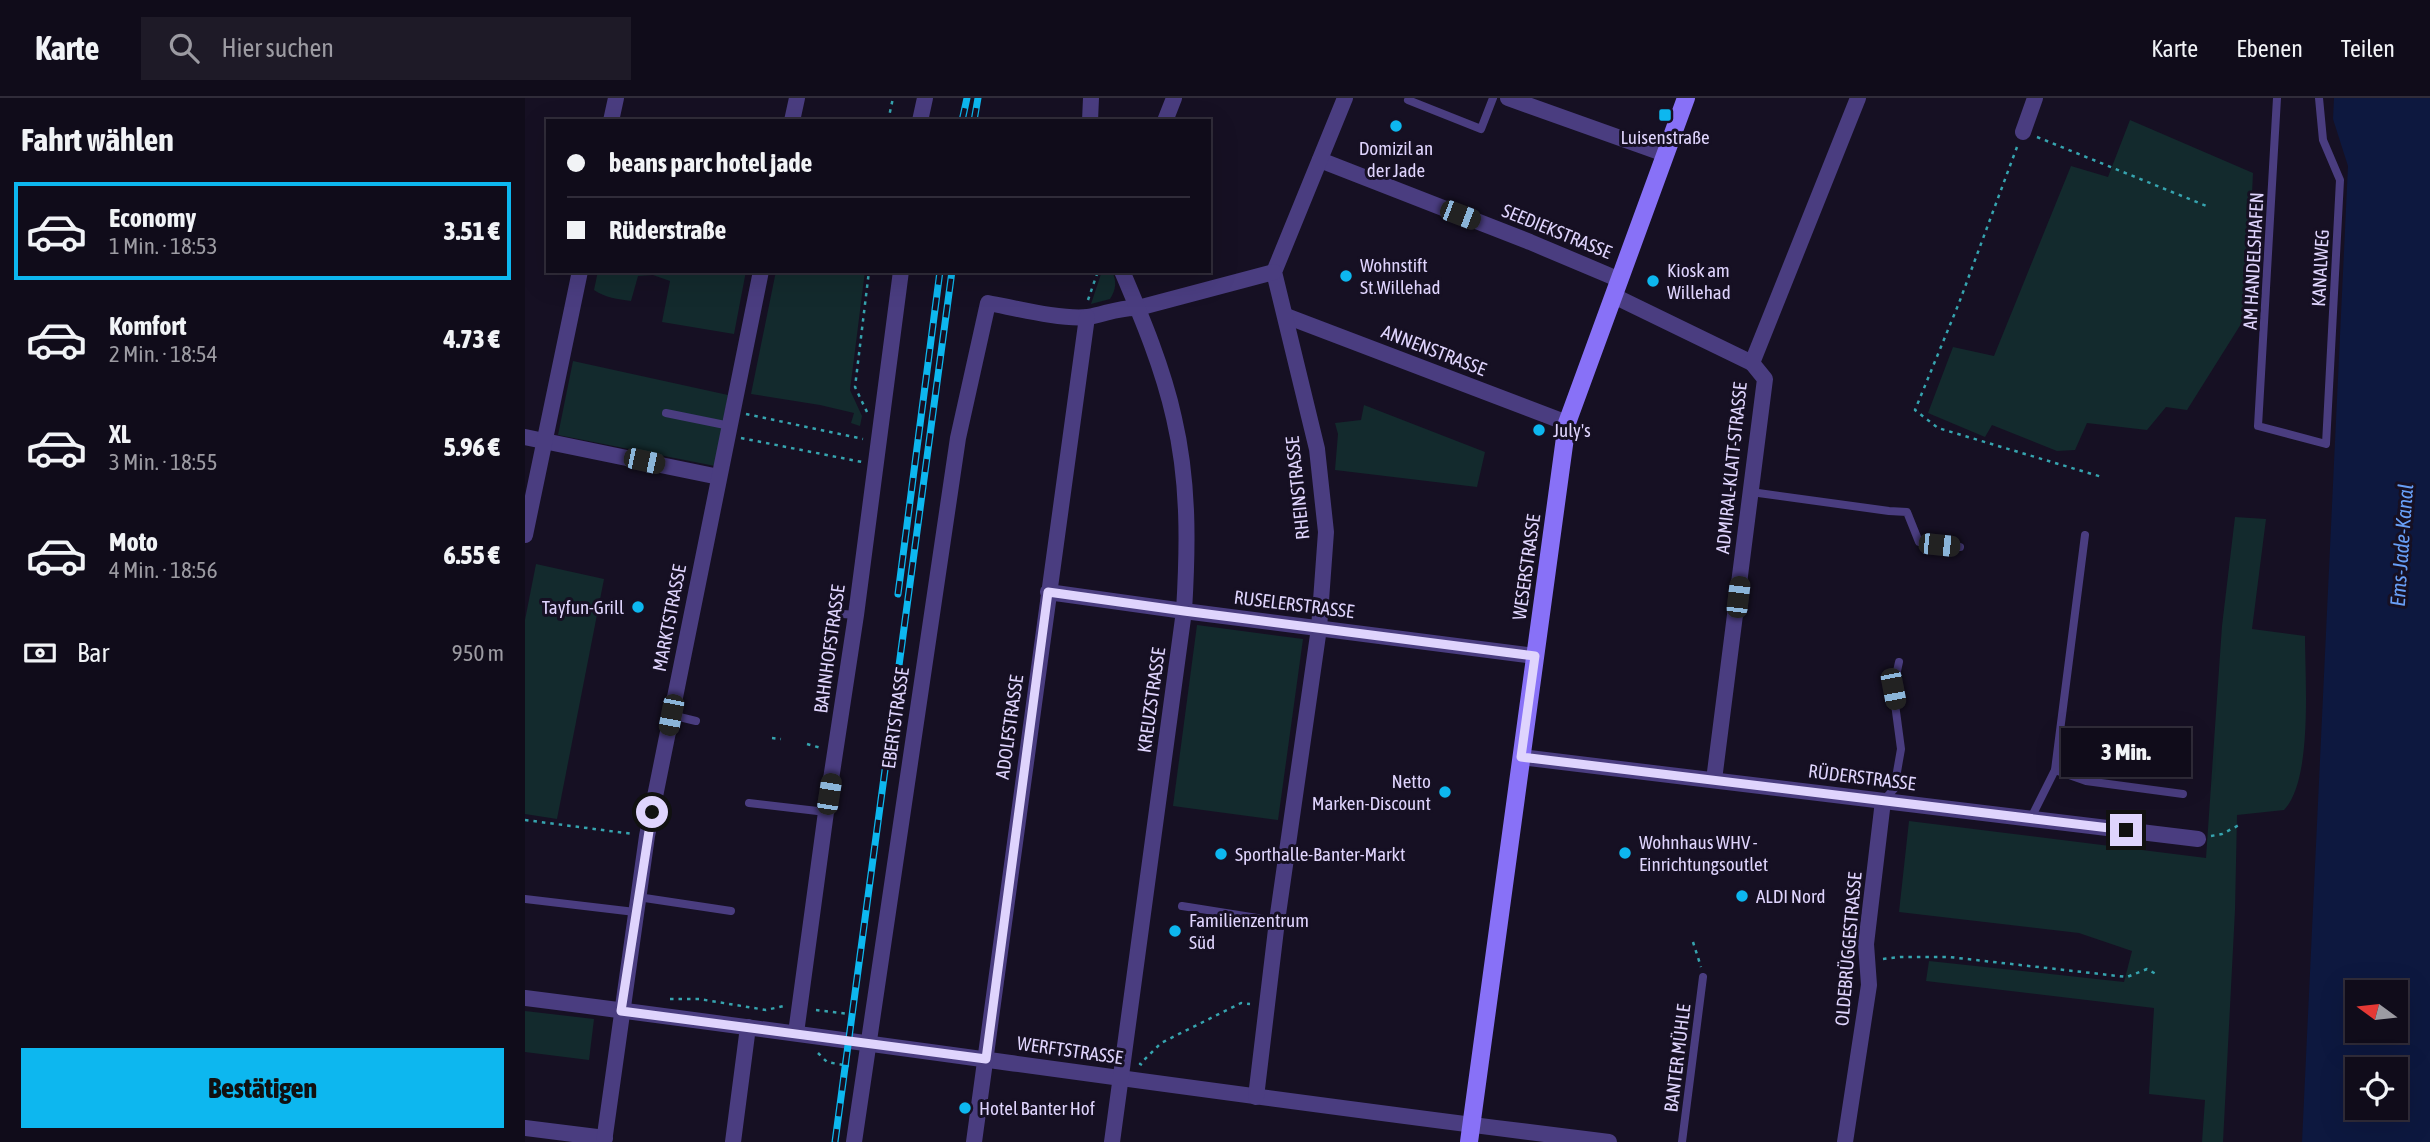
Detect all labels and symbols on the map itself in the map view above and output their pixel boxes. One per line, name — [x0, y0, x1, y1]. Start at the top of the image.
marker: Luisenstraße — [1657, 107, 1673, 123]
marker: Domizil an der Jade — [1388, 118, 1404, 134]
place label: Luisenstraße — [1620, 126, 1710, 148]
place label: Domizil an der Jade — [1359, 137, 1433, 181]
street label: AM HANDELSHAFEN — [2238, 192, 2268, 330]
car — [1437, 198, 1484, 232]
street label: SEEDIEKSTRASSE — [1499, 199, 1615, 263]
street label: KANALWEG — [2307, 229, 2333, 307]
place label: Wohnstift St.Willehad — [1360, 254, 1441, 298]
place label: Kiosk am Willehad — [1667, 259, 1731, 303]
marker: Wohnstift St.Willehad — [1338, 268, 1354, 284]
marker: Kiosk am Willehad — [1645, 273, 1661, 289]
street label: ANNENSTRASSE — [1379, 320, 1489, 380]
street label: ADMIRAL-KLATT-STRASSE — [1711, 381, 1751, 555]
place label: July's — [1553, 419, 1591, 441]
marker: July's — [1531, 422, 1547, 438]
street label: RHEINSTRASSE — [1281, 435, 1313, 541]
car — [622, 446, 667, 476]
water label: Ems-Jade-Kanal — [2385, 483, 2417, 607]
street label: WESERSTRASSE — [1508, 513, 1544, 621]
car — [1918, 532, 1961, 558]
street label: MARKTSTRASSE — [648, 563, 690, 673]
car — [1726, 575, 1751, 619]
street label: BAHNHOFSTRASSE — [809, 583, 849, 715]
street label: RUSELERSTRASSE — [1233, 586, 1355, 622]
place label: Tayfun-Grill — [542, 596, 624, 618]
marker: Tayfun-Grill — [630, 599, 646, 615]
street label: KREUZSTRASSE — [1133, 646, 1169, 754]
street label: EBERTSTRASSE — [877, 666, 913, 770]
car — [1879, 666, 1908, 712]
street label: ADOLFSTRASSE — [991, 673, 1027, 781]
car — [657, 692, 686, 738]
callout: 3 Min. — [2061, 728, 2191, 778]
street label: RÜDERSTRASSE — [1807, 759, 1917, 795]
place label: Netto Marken-Discount — [1312, 770, 1431, 814]
car — [816, 772, 843, 816]
marker: Netto Marken-Discount — [1437, 784, 1453, 800]
route start — [636, 796, 668, 828]
route end — [2110, 814, 2142, 846]
place label: Wohnhaus WHV - Einrichtungsoutlet — [1639, 831, 1768, 875]
place label: Sporthalle-Banter-Markt — [1235, 843, 1405, 865]
marker: Wohnhaus WHV - Einrichtungsoutlet — [1617, 845, 1633, 861]
marker: Sporthalle-Banter-Markt — [1213, 846, 1229, 862]
street label: OLDEBRÜGGESTRASSE — [1830, 871, 1866, 1027]
place label: ALDI Nord — [1756, 885, 1826, 907]
marker: ALDI Nord — [1734, 888, 1750, 904]
place label: Familienzentrum Süd — [1189, 909, 1309, 953]
marker: Familienzentrum Süd — [1167, 923, 1183, 939]
north arrow — [2345, 980, 2408, 1043]
street label: BANTER MÜHLE — [1659, 1003, 1695, 1113]
street label: WERFTSTRASSE — [1016, 1032, 1124, 1068]
place label: Hotel Banter Hof — [979, 1097, 1095, 1119]
marker: Hotel Banter Hof — [957, 1100, 973, 1116]

